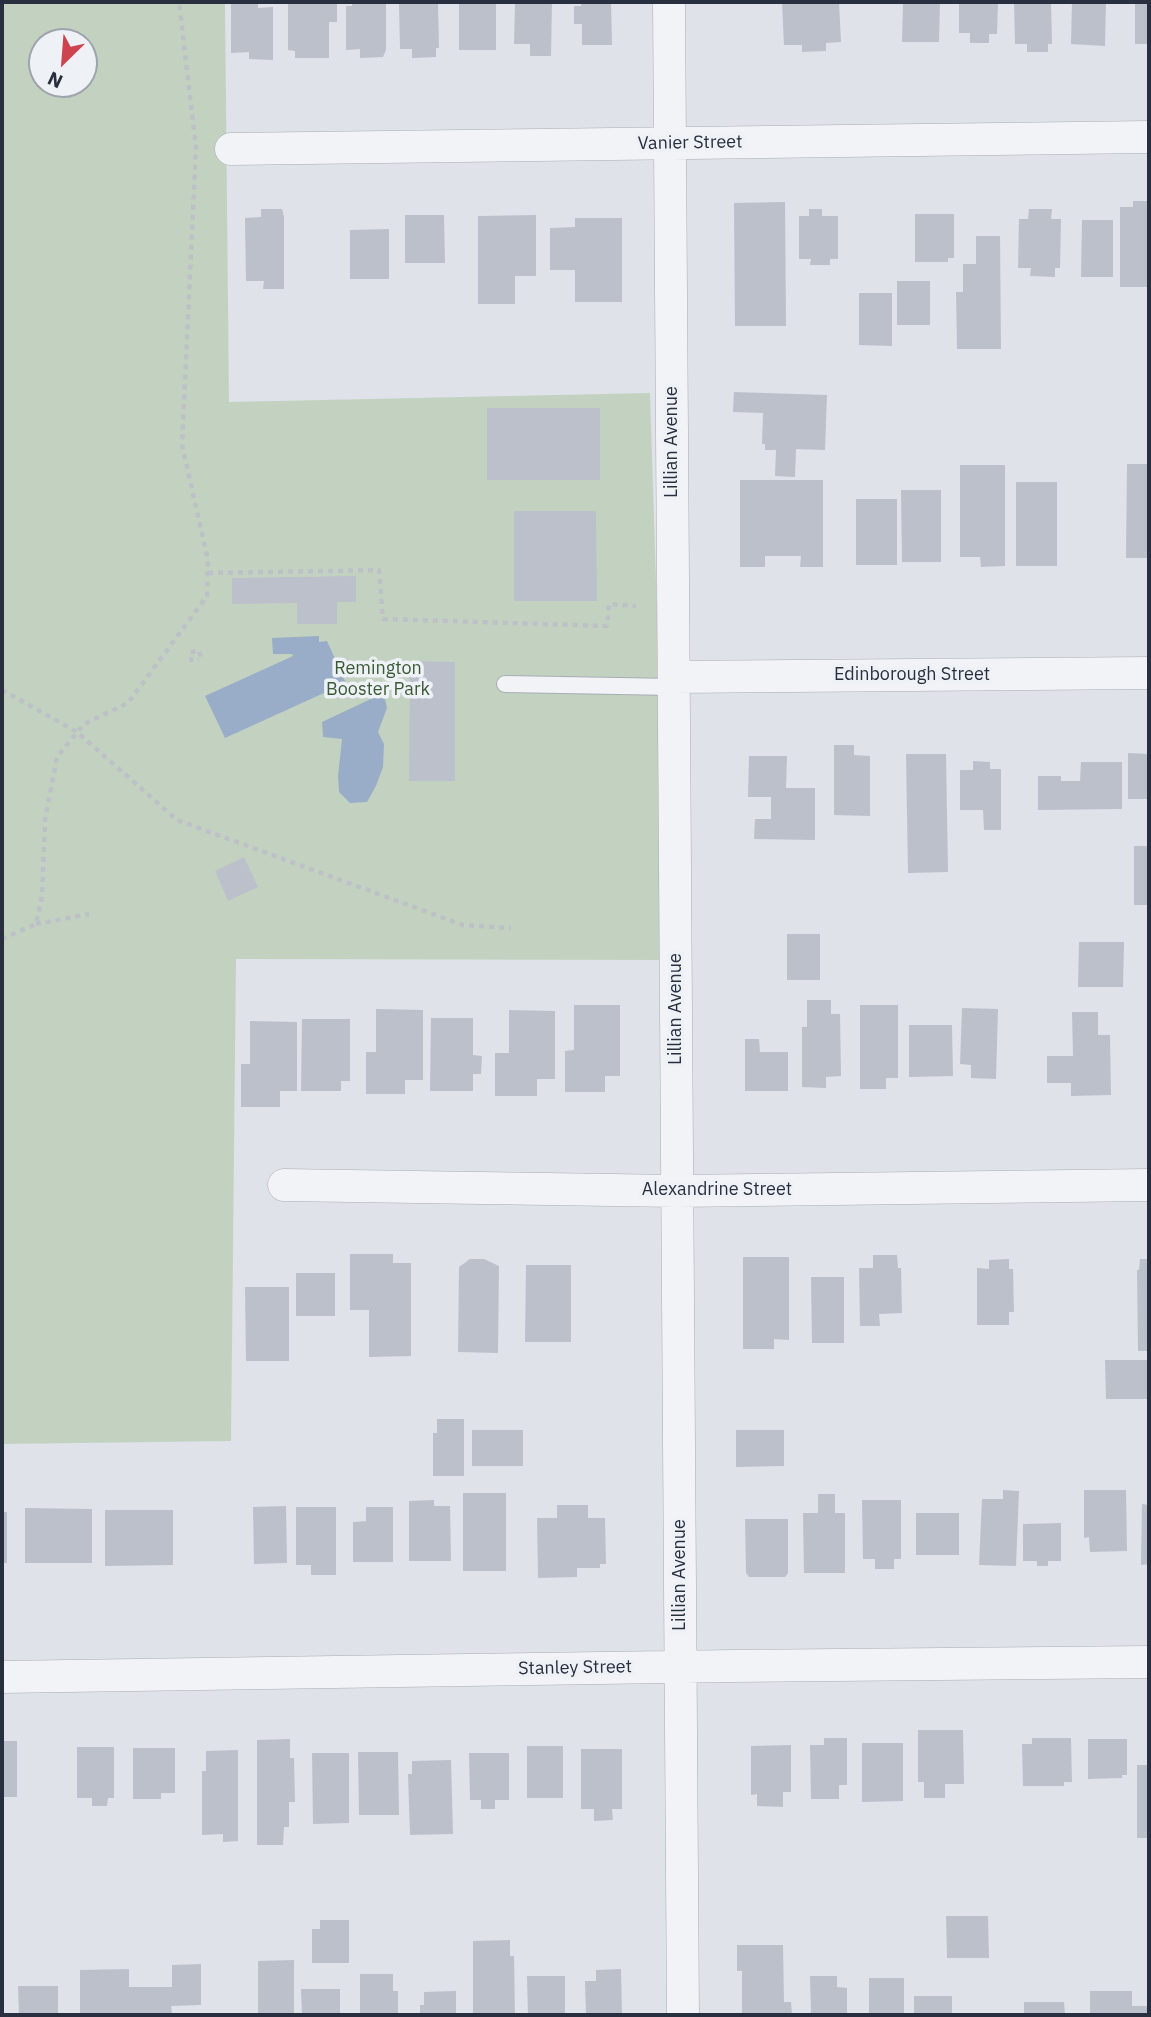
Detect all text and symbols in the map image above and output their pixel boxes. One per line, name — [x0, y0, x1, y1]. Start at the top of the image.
north arrow — [28, 28, 98, 98]
text: N — [44, 66, 66, 94]
street label: Vanier Street — [637, 131, 743, 155]
street label: Lillian Avenue — [661, 386, 683, 498]
park label: Remington Booster Park — [326, 658, 430, 700]
street label: Edinborough Street — [834, 664, 990, 686]
street label: Lillian Avenue — [665, 953, 687, 1065]
street label: Alexandrine Street — [642, 1179, 792, 1201]
street label: Lillian Avenue — [669, 1519, 691, 1631]
street label: Stanley Street — [518, 1656, 632, 1680]

